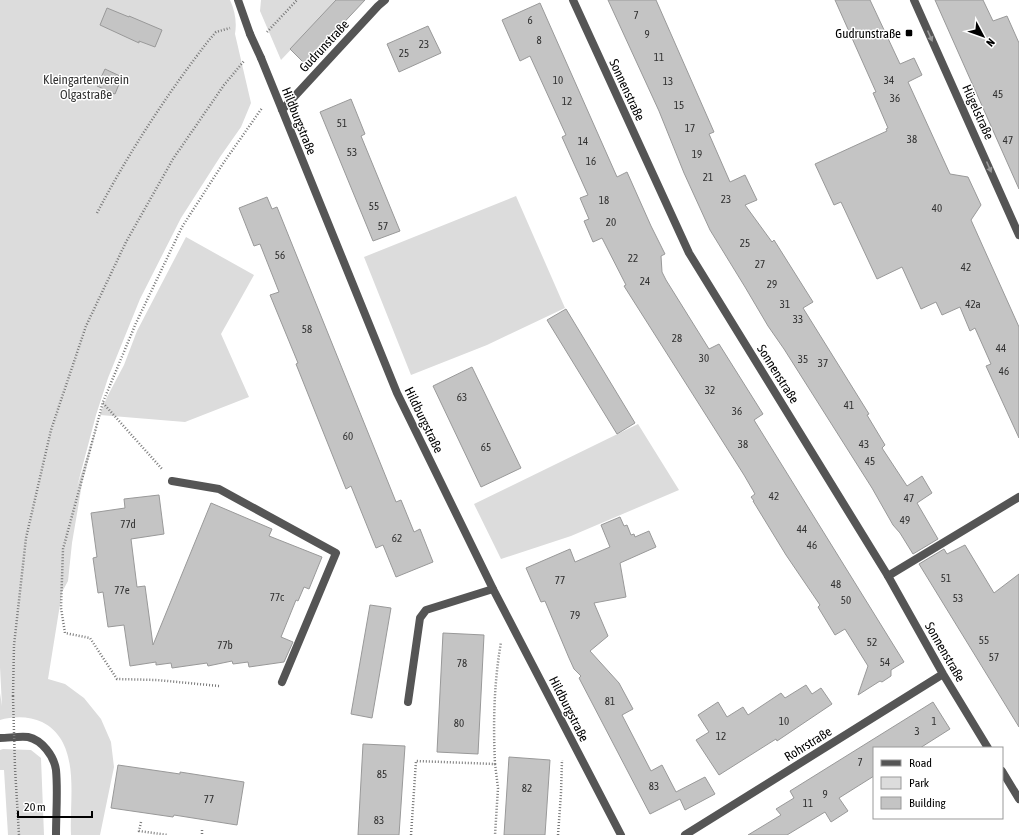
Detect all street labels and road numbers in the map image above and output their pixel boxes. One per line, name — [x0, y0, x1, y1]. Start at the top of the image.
street label: Gudrunstraße — [296, 17, 352, 75]
street label: Sonnenstraße — [606, 57, 648, 123]
street label: Hügelstraße — [959, 82, 997, 142]
street label: Hildburgstraße — [279, 85, 319, 157]
street label: Sonnenstraße — [754, 342, 802, 406]
street label: Hildburgstraße — [402, 385, 446, 455]
street label: Sonnenstraße — [922, 620, 968, 685]
street label: Hildburgstraße — [546, 674, 592, 744]
street label: Rohrstraße — [782, 724, 834, 764]

